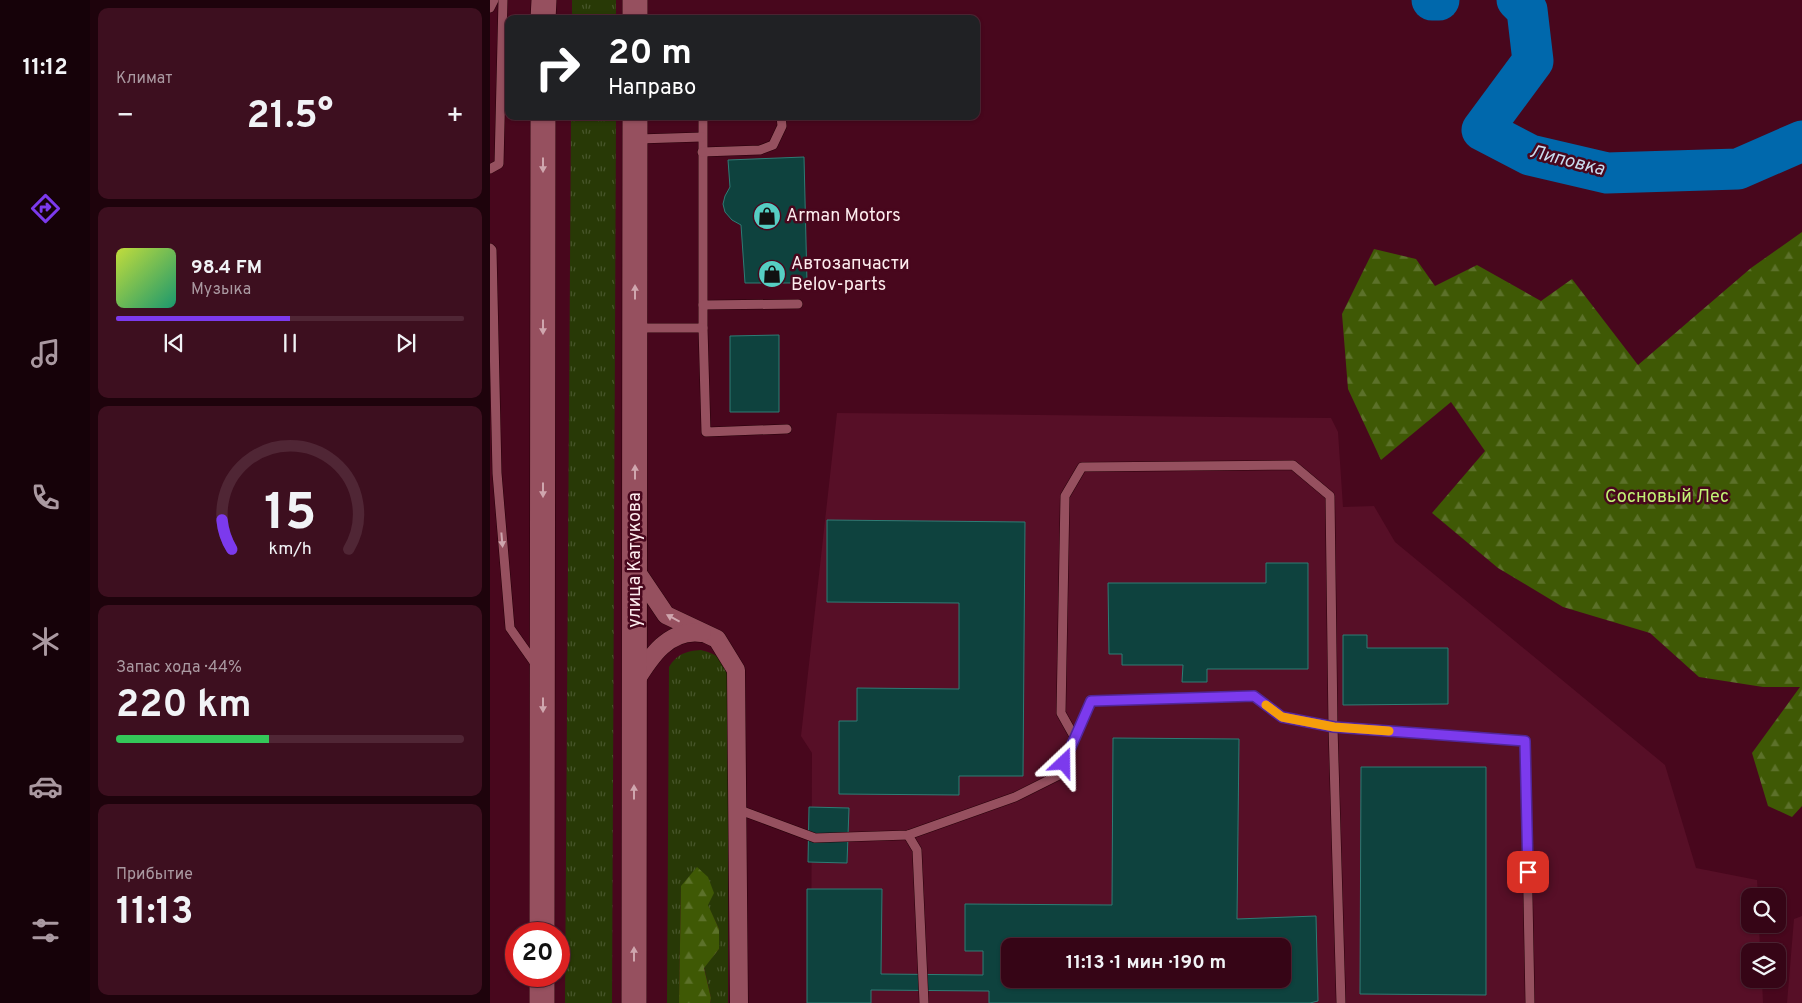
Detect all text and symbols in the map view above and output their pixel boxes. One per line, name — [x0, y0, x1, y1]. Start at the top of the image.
text: 20 m — [608, 32, 692, 76]
icon: right — [525, 35, 590, 100]
text: 11:12 — [22, 55, 68, 82]
text: Климат — [116, 69, 173, 89]
text: Направо — [608, 75, 696, 102]
text: 21.5° — [247, 93, 333, 142]
text: − — [116, 99, 134, 135]
text: + — [446, 99, 464, 135]
water label: Липовка — [1527, 140, 1607, 182]
one-way arrow — [539, 157, 547, 173]
icon: directions — [28, 191, 63, 226]
shop icon: Arman Motors — [752, 201, 782, 231]
place label: Arman Motors — [786, 205, 901, 228]
place label: Автозапчасти Belov-parts — [791, 253, 910, 297]
text: 98.4 FM — [191, 256, 262, 280]
shop icon: Автозапчасти Belov-parts — [757, 259, 787, 289]
text: Музыка — [191, 280, 251, 300]
one-way arrow — [631, 284, 639, 300]
one-way arrow — [539, 320, 547, 336]
icon: previous — [160, 329, 188, 357]
icon: pause — [276, 329, 304, 357]
icon: next — [392, 329, 420, 357]
icon: music — [28, 336, 63, 371]
one-way arrow — [631, 464, 639, 480]
icon: phone — [28, 480, 63, 515]
text: 15 — [264, 482, 316, 548]
one-way arrow — [539, 482, 547, 498]
park label: Сосновый Лес — [1605, 486, 1729, 509]
street label: улица Катукова — [624, 492, 647, 628]
one-way arrow — [498, 532, 506, 548]
text: km/h — [268, 538, 312, 561]
one-way arrow — [665, 614, 680, 622]
icon: climate — [28, 624, 63, 659]
text: Запас хода · 44% — [116, 658, 242, 678]
text: 220 km — [116, 682, 252, 731]
one-way arrow — [539, 697, 547, 713]
position arrow — [1037, 736, 1089, 788]
icon: car — [28, 769, 63, 804]
one-way arrow — [630, 784, 638, 800]
pin — [1507, 851, 1549, 893]
icon: arrive — [1514, 858, 1542, 886]
text: Прибытие — [116, 865, 193, 885]
map controls — [1741, 888, 1786, 988]
button: search — [1741, 888, 1786, 933]
text: 11:13 — [116, 889, 194, 938]
icon: filters — [28, 913, 63, 948]
speed limit sign: 20 — [505, 922, 570, 987]
button: layers — [1741, 943, 1786, 988]
one-way arrow — [630, 946, 638, 962]
text: 11:13 · 1 мин · 190 m — [1066, 951, 1226, 975]

